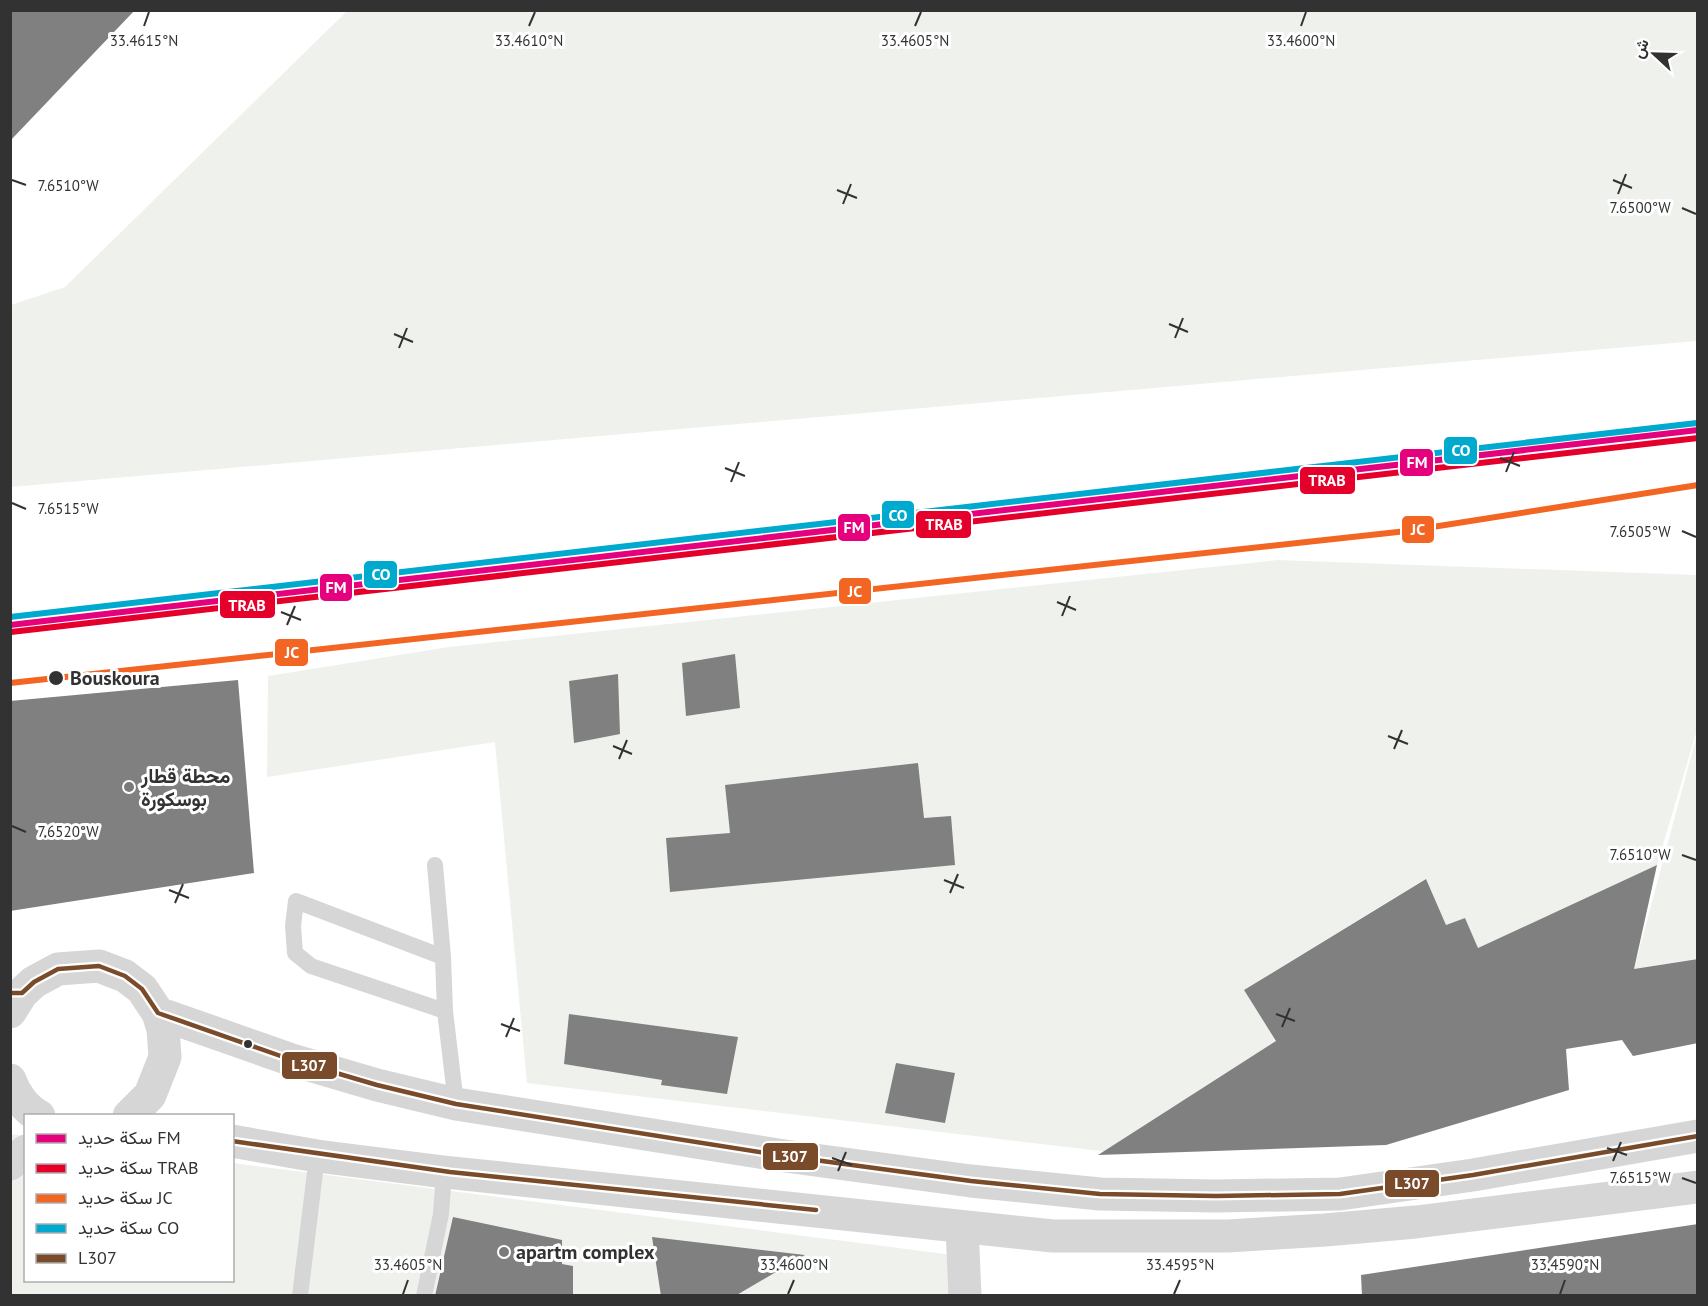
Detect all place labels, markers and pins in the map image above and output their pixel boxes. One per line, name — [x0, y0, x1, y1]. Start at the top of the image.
place label: Bouskoura — [70, 665, 160, 691]
marker: Bouskoura — [47, 669, 65, 687]
place label: محطة قطار بوسكورة — [140, 763, 230, 812]
marker: محطة قطار بوسكورة — [122, 780, 136, 794]
unlabelled marker — [242, 1038, 254, 1050]
place label: apartm complex — [516, 1239, 655, 1265]
marker: apartm complex — [497, 1245, 511, 1259]

